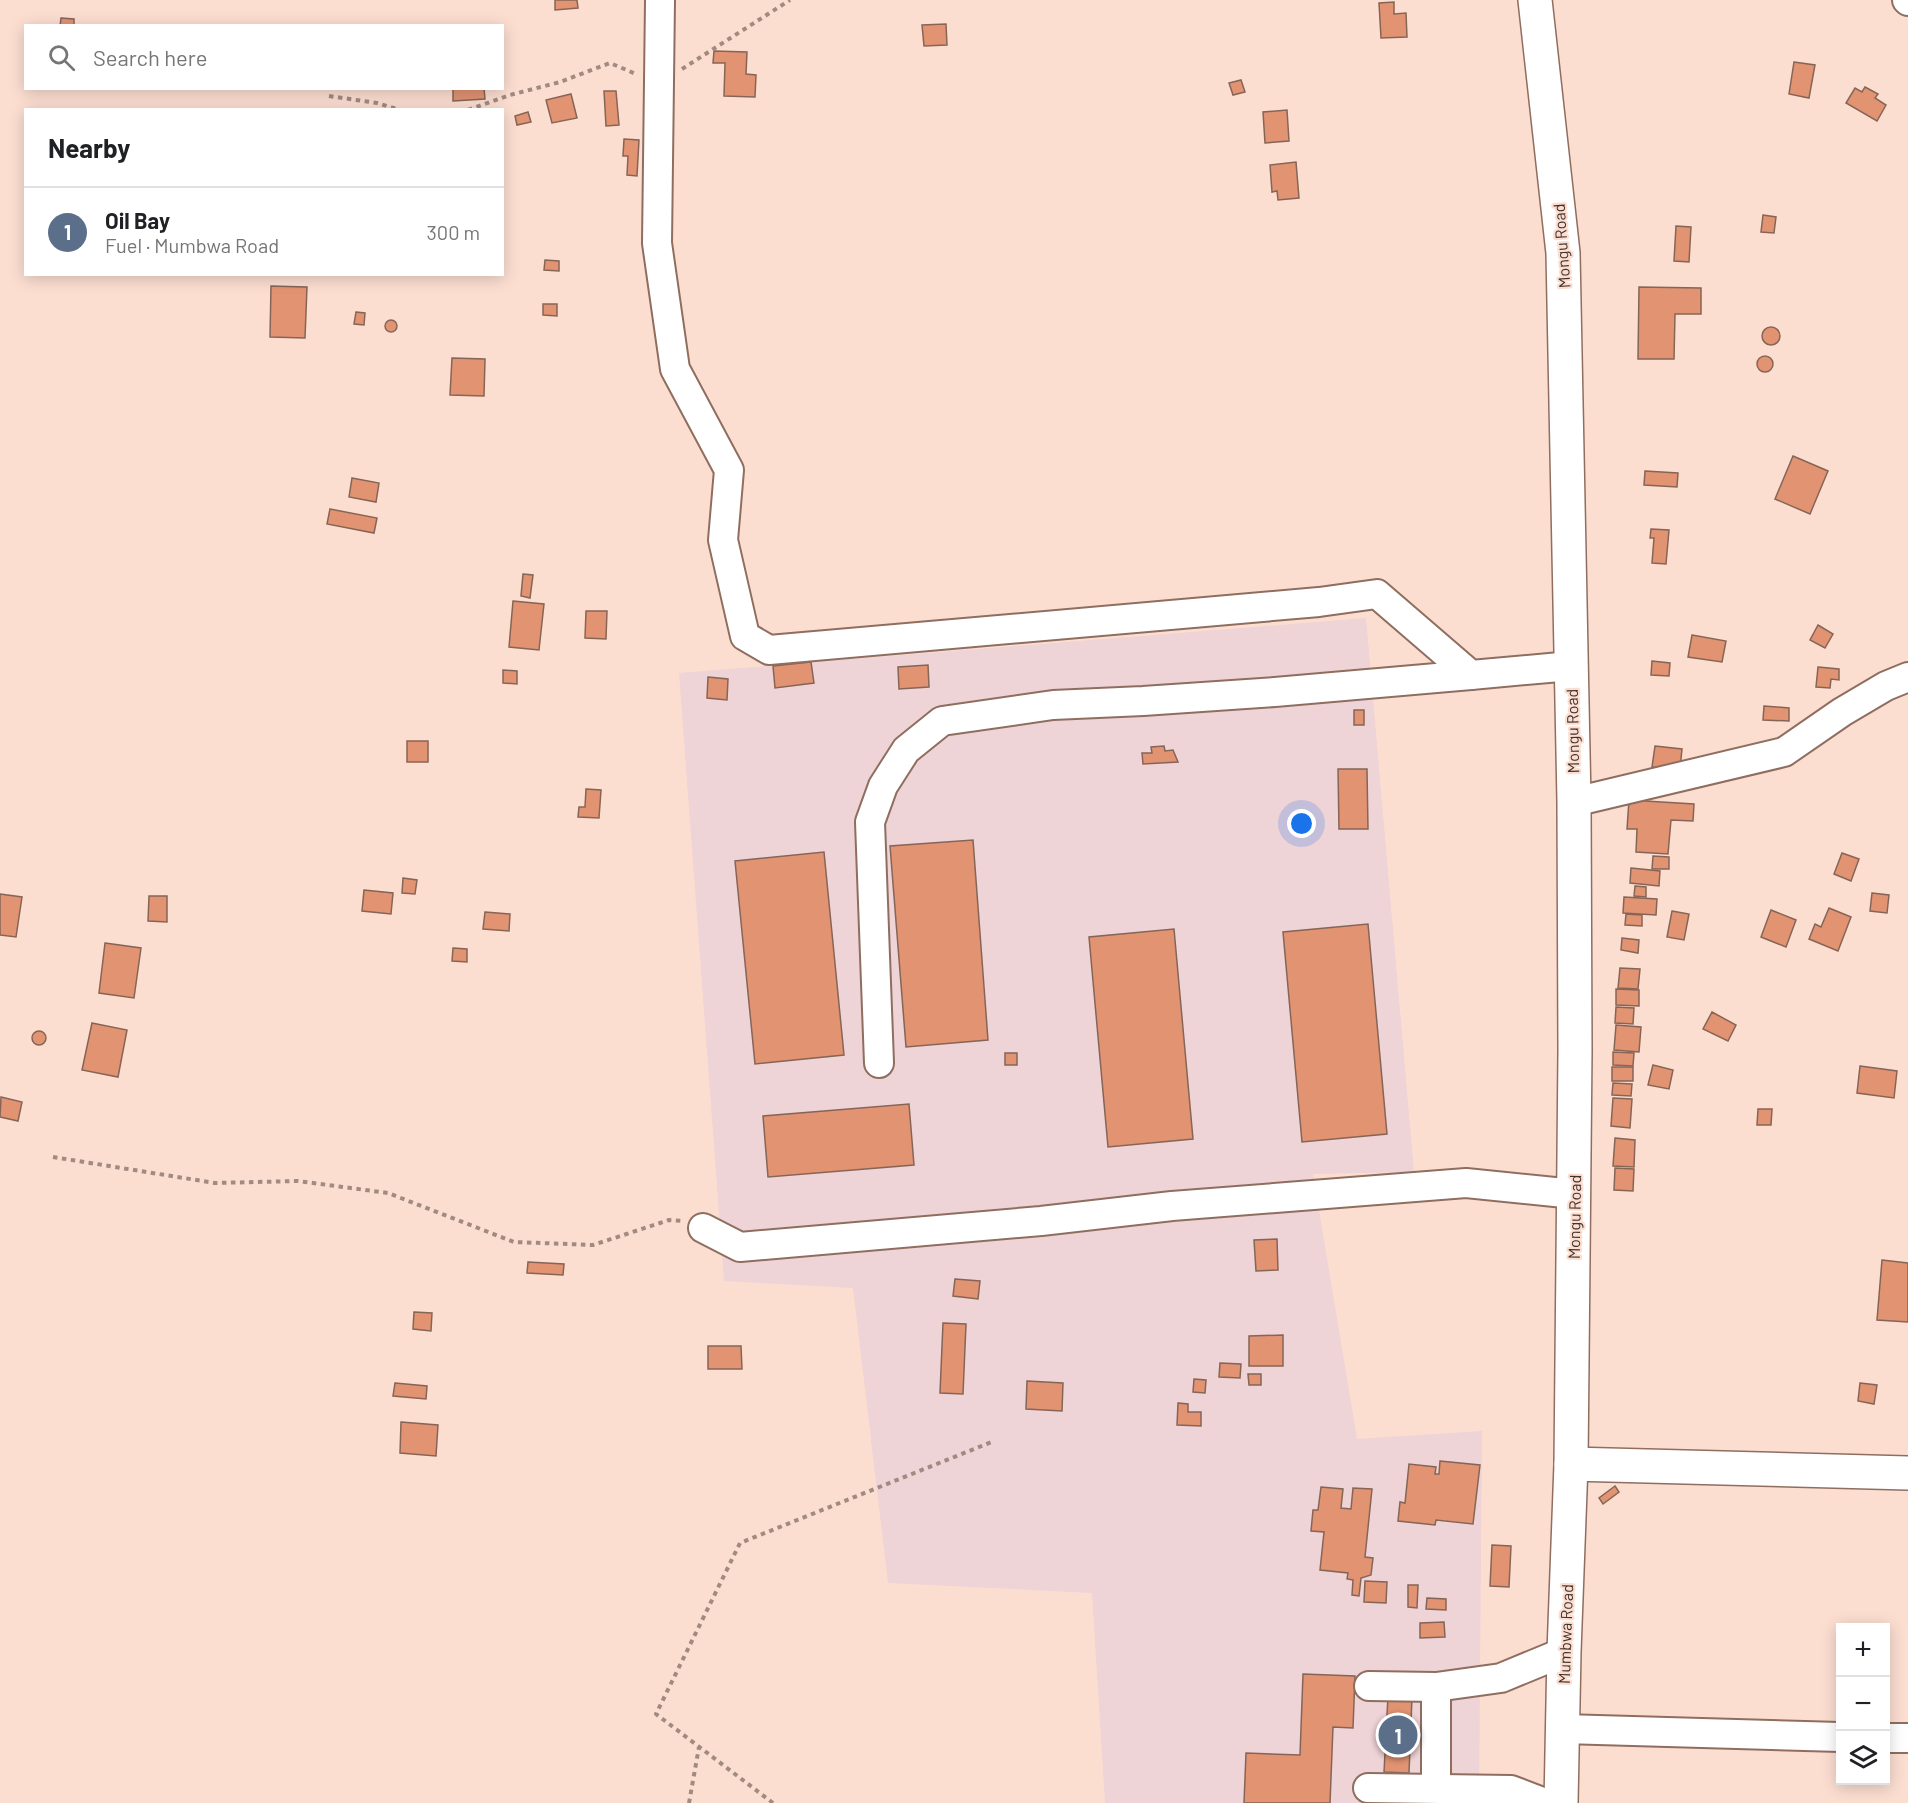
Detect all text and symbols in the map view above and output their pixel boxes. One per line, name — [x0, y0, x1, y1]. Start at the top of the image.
search box — [24, 24, 504, 90]
icon: search — [45, 41, 78, 74]
text: Search here — [93, 44, 207, 70]
text: Nearby — [48, 132, 130, 163]
street label: Mongu Road — [1549, 203, 1573, 289]
text: Oil Bay — [105, 207, 170, 233]
text: 1 — [64, 220, 71, 244]
text: 300 m — [427, 220, 480, 244]
text: Fuel · Mumbwa Road — [105, 233, 279, 257]
street label: Mongu Road — [1562, 689, 1582, 773]
your location — [1287, 809, 1316, 838]
street label: Mongu Road — [1564, 1175, 1584, 1259]
street label: Mumbwa Road — [1554, 1584, 1576, 1684]
map controls — [1836, 1623, 1890, 1785]
button: + — [1836, 1623, 1890, 1677]
button: − — [1836, 1677, 1890, 1731]
pin: 1 — [1378, 1712, 1418, 1758]
button: layers — [1836, 1731, 1890, 1785]

